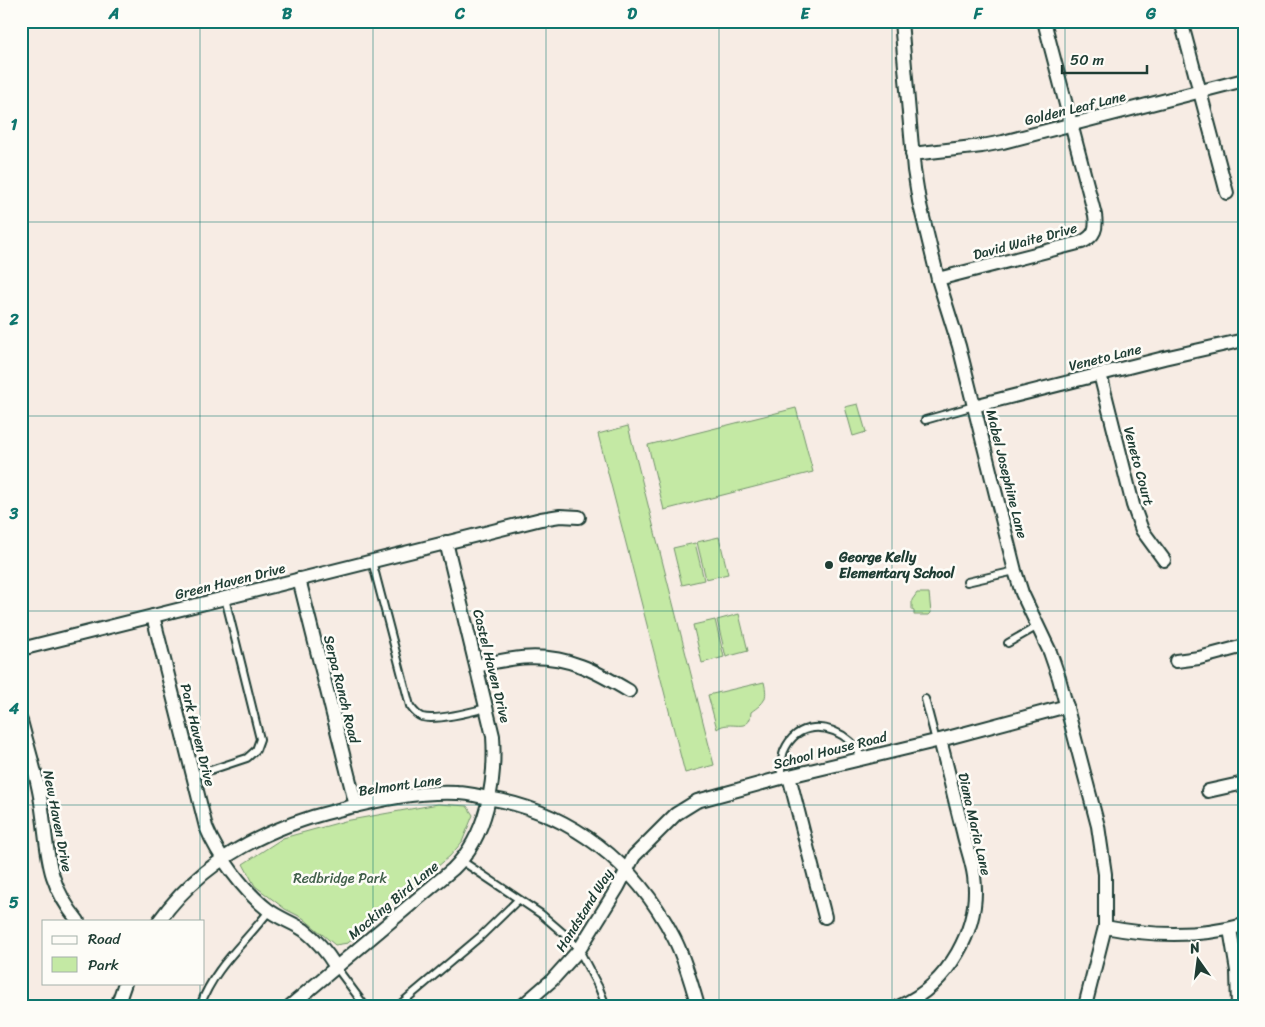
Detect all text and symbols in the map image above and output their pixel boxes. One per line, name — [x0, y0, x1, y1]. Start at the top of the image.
text: A — [108, 0, 119, 28]
text: B — [282, 0, 293, 28]
text: C — [454, 0, 466, 28]
text: D — [627, 0, 637, 28]
text: E — [801, 0, 811, 28]
text: F — [973, 0, 984, 28]
text: G — [1145, 0, 1157, 28]
scale bar — [1062, 42, 1148, 74]
text: 50 m — [1070, 47, 1105, 73]
street label: Golden Leaf Lane — [1022, 84, 1129, 133]
text: 1 — [11, 110, 18, 139]
street label: David Waite Drive — [970, 216, 1080, 267]
text: 2 — [8, 305, 19, 334]
street label: Veneto Lane — [1066, 336, 1144, 379]
street label: Mabel Josephine Lane — [978, 407, 1035, 541]
street label: Veneto Court — [1116, 424, 1161, 509]
text: 3 — [9, 499, 19, 528]
place label: George Kelly Elementary School — [838, 545, 956, 586]
street label: Green Haven Drive — [172, 556, 288, 607]
marker: George Kelly Elementary School — [823, 559, 835, 571]
street label: Castel Haven Drive — [465, 607, 518, 726]
street label: Serpa Ranch Road — [316, 632, 367, 747]
street label: Park Haven Drive — [173, 681, 222, 789]
text: 4 — [8, 694, 19, 723]
street label: School House Road — [771, 724, 891, 777]
street label: Belmont Lane — [357, 767, 443, 804]
street label: New Haven Drive — [35, 768, 80, 874]
street label: Diana Maria Lane — [951, 770, 999, 878]
street label: Mocking Bird Lane — [342, 855, 445, 946]
street label: Handstand Way — [549, 863, 620, 957]
park label: Redbridge Park — [293, 866, 387, 891]
text: 5 — [9, 888, 19, 917]
legend — [42, 920, 205, 984]
text: Road — [88, 926, 121, 952]
north arrow — [1172, 934, 1222, 984]
text: N — [1186, 934, 1203, 961]
text: Park — [88, 952, 119, 978]

